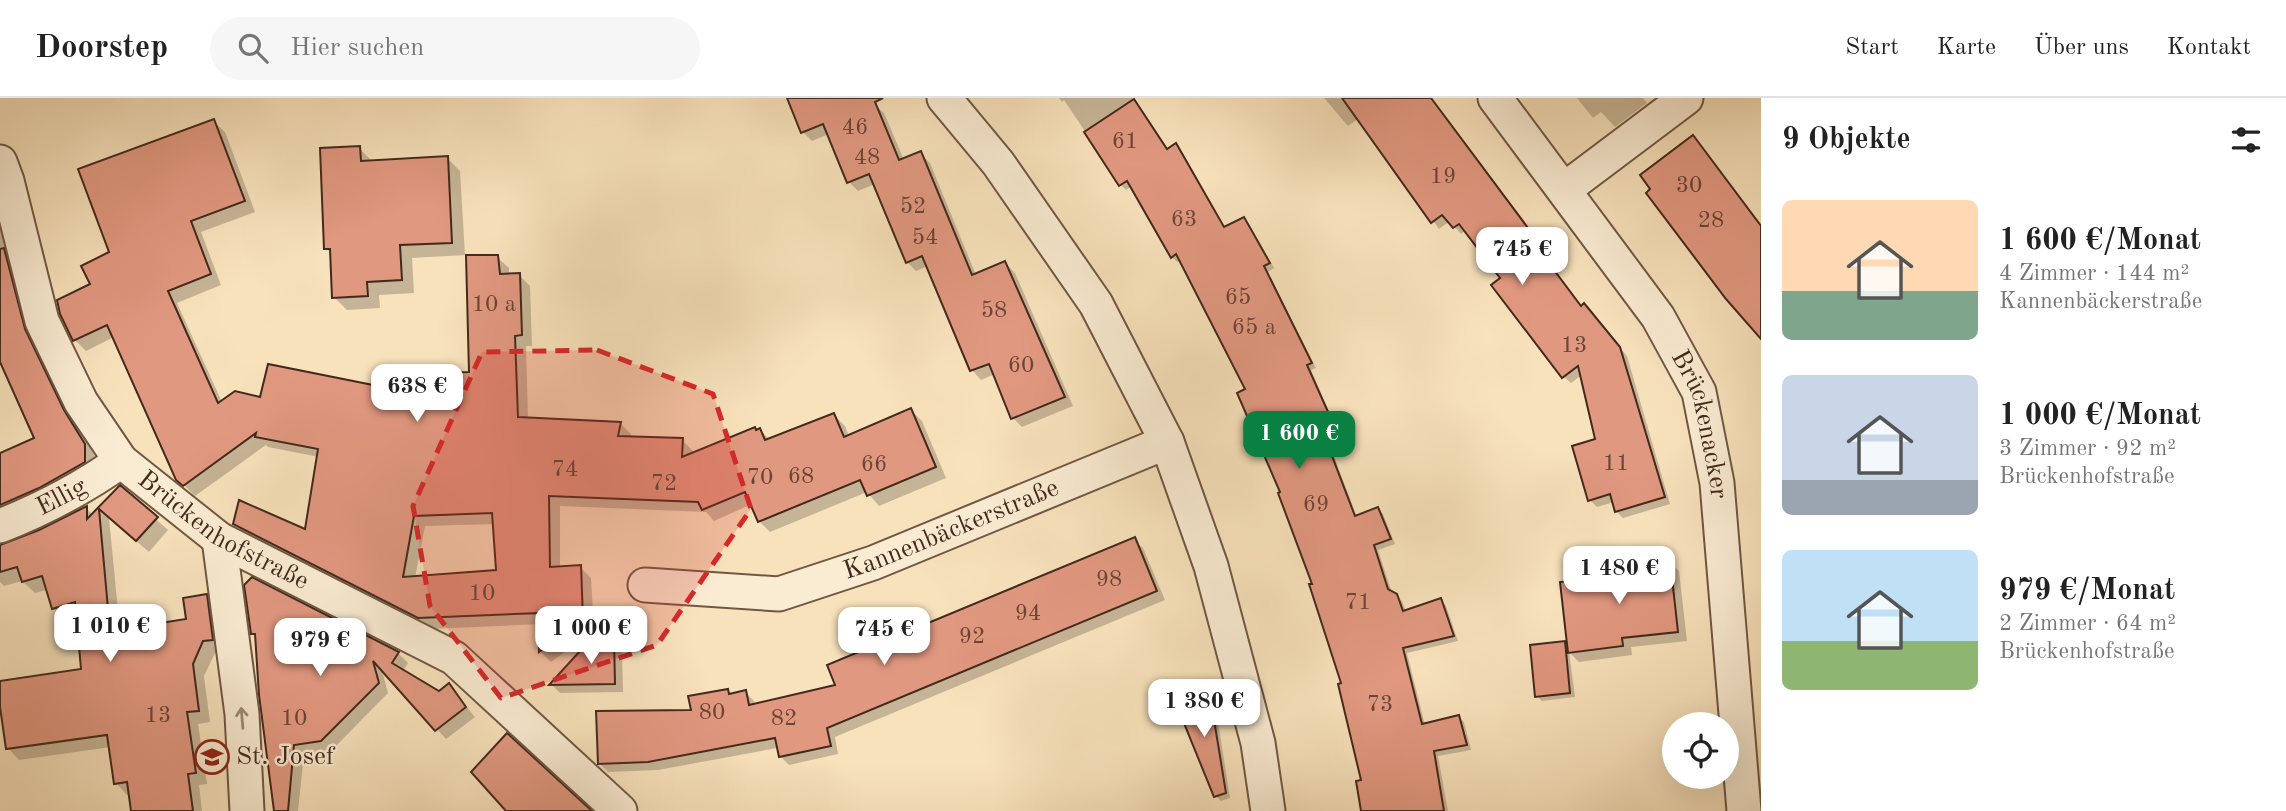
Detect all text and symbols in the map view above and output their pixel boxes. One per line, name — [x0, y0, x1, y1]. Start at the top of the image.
search box — [210, 17, 700, 80]
icon: search — [234, 29, 272, 67]
text: Doorstep — [35, 32, 168, 65]
text: Hier suchen — [290, 35, 424, 61]
text: Start — [1845, 36, 1899, 60]
text: Karte — [1937, 36, 1996, 60]
text: Über uns — [2034, 36, 2129, 60]
text: Kontakt — [2167, 36, 2251, 60]
house number: 46 — [842, 116, 868, 139]
icon: filters — [2227, 121, 2265, 159]
text: 9 Objekte — [1782, 125, 1911, 155]
house number: 61 — [1112, 130, 1138, 153]
house number: 48 — [854, 146, 880, 169]
house number: 19 — [1430, 165, 1456, 188]
house number: 30 — [1676, 174, 1702, 197]
house number: 52 — [900, 195, 926, 218]
house number: 63 — [1171, 208, 1197, 231]
house number: 28 — [1698, 209, 1724, 232]
house number: 54 — [912, 226, 938, 249]
text: 1 600 €/Monat — [1999, 226, 2201, 256]
pin: 745 € — [1473, 228, 1571, 287]
icon: home — [1838, 228, 1922, 312]
text: 745 € — [1492, 238, 1552, 261]
text: 4 Zimmer · 144 m² — [1999, 262, 2189, 285]
house number: 65 — [1225, 286, 1251, 309]
text: Kannenbäckerstraße — [1999, 290, 2202, 313]
house number: 10 a — [472, 293, 516, 316]
house number: 58 — [981, 299, 1007, 322]
house number: 65 a — [1232, 316, 1276, 339]
house number: 13 — [1561, 334, 1587, 357]
street label: Brückenacker — [1666, 346, 1731, 500]
house number: 60 — [1008, 354, 1034, 377]
pin: 638 € — [368, 364, 466, 424]
text: 638 € — [387, 375, 447, 398]
text: 1 000 €/Monat — [1999, 401, 2201, 431]
icon: home — [1838, 403, 1922, 487]
pin: 1 600 € — [1234, 412, 1364, 471]
text: 1 600 € — [1259, 422, 1339, 445]
text: 3 Zimmer · 92 m² — [1999, 437, 2176, 460]
house number: 11 — [1603, 452, 1629, 475]
house number: 66 — [861, 453, 887, 476]
house number: 74 — [552, 458, 578, 481]
house number: 68 — [788, 465, 814, 488]
text: Brückenhofstraße — [1999, 465, 2175, 488]
street label: Brückenhofstraße — [132, 466, 313, 595]
house number: 70 — [747, 466, 773, 489]
house number: 72 — [651, 472, 677, 495]
street label: Ellig — [32, 473, 91, 521]
street label: Kannenbäckerstraße — [840, 475, 1063, 585]
house number: 69 — [1303, 493, 1329, 516]
pin: 1 480 € — [1554, 546, 1684, 606]
text: 1 480 € — [1579, 557, 1659, 580]
house number: 98 — [1096, 568, 1122, 591]
text: 979 €/Monat — [1999, 576, 2175, 606]
icon: home — [1838, 578, 1922, 662]
house number: 10 — [469, 582, 495, 605]
house number: 71 — [1345, 591, 1371, 614]
house number: 94 — [1015, 602, 1041, 625]
pin: 1 010 € — [45, 604, 175, 664]
pin: 1 000 € — [526, 606, 656, 666]
pin: 745 € — [835, 608, 933, 667]
text: 2 Zimmer · 64 m² — [1999, 612, 2176, 635]
text: 1 010 € — [70, 615, 150, 638]
text: 1 000 € — [551, 617, 631, 640]
pin: 979 € — [271, 618, 369, 678]
text: 745 € — [854, 618, 914, 641]
house number: 92 — [959, 625, 985, 648]
text: 979 € — [290, 629, 350, 652]
text: Brückenhofstraße — [1999, 640, 2175, 663]
pin: 1 380 € — [1139, 680, 1269, 739]
text: 1 380 € — [1164, 690, 1244, 713]
house number: 73 — [1367, 693, 1393, 716]
house number: 80 — [699, 701, 725, 724]
house number: 13 — [145, 704, 171, 727]
house number: 10 — [281, 707, 307, 730]
house number: 82 — [771, 707, 797, 730]
one-way arrow — [235, 708, 248, 730]
map controls — [1662, 712, 1739, 789]
button: locate — [1662, 712, 1739, 789]
school or university icon: St. Josef — [193, 738, 231, 776]
place label: St. Josef — [236, 744, 336, 770]

